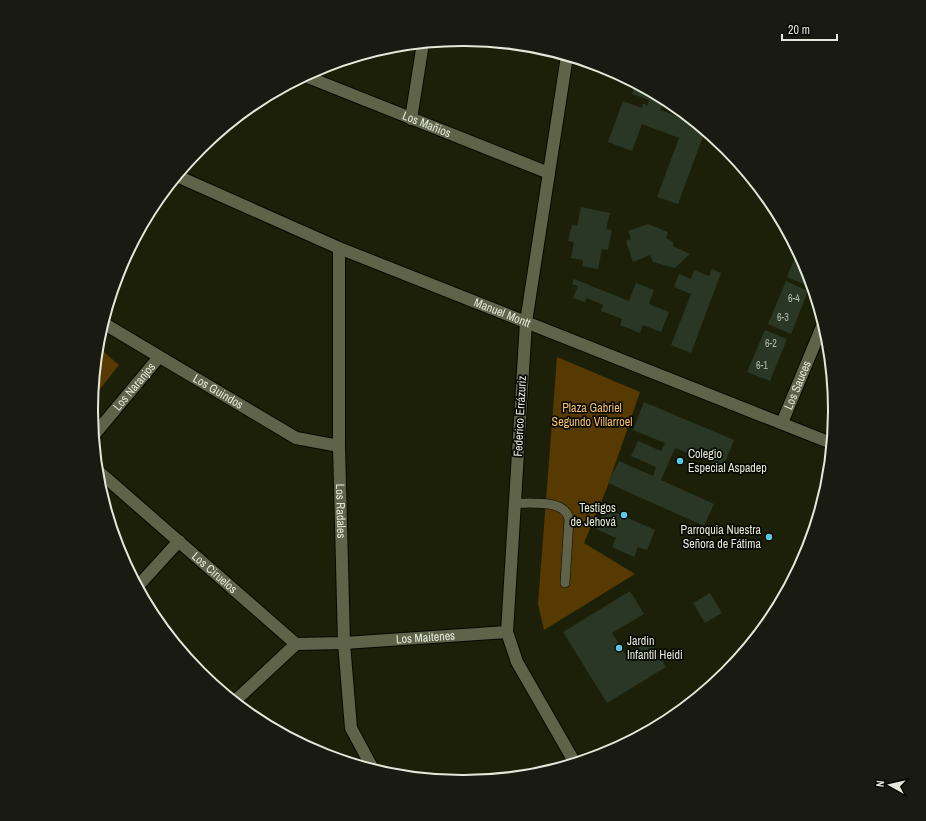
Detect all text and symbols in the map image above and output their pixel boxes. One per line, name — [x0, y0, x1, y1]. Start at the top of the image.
scale bar — [782, 16, 837, 42]
text: 20 m — [788, 22, 810, 38]
street label: Los Mañios — [400, 108, 453, 141]
house number: 6-4 — [788, 292, 800, 305]
street label: Manuel Montt — [472, 294, 533, 331]
house number: 6-3 — [777, 311, 789, 324]
house number: 6-2 — [765, 337, 777, 350]
street label: Los Sauces — [780, 358, 815, 412]
street label: Los Naranjos — [110, 359, 159, 414]
house number: 6-1 — [756, 359, 768, 372]
street label: Los Guindos — [190, 370, 246, 413]
street label: Federico Errázuriz — [510, 375, 530, 457]
park label: Plaza Gabriel Segundo Villarroel — [552, 400, 632, 430]
place label: Colegio Especial Aspadep — [688, 446, 767, 476]
marker: Colegio Especial Aspadep — [675, 456, 685, 466]
street label: Los Radales — [332, 483, 349, 539]
place label: Testigos de Jehová — [571, 500, 617, 530]
marker: Testigos de Jehová — [619, 510, 629, 520]
place label: Parroquia Nuestra Señora de Fátima — [681, 522, 762, 552]
marker: Parroquia Nuestra Señora de Fátima — [764, 532, 774, 542]
street label: Los Ciruelos — [188, 548, 241, 597]
street label: Los Maitenes — [395, 628, 456, 647]
place label: Jardin Infantil Heidi — [627, 633, 683, 663]
marker: Jardin Infantil Heidi — [614, 643, 624, 653]
north arrow — [870, 765, 910, 805]
text: N — [873, 779, 887, 788]

